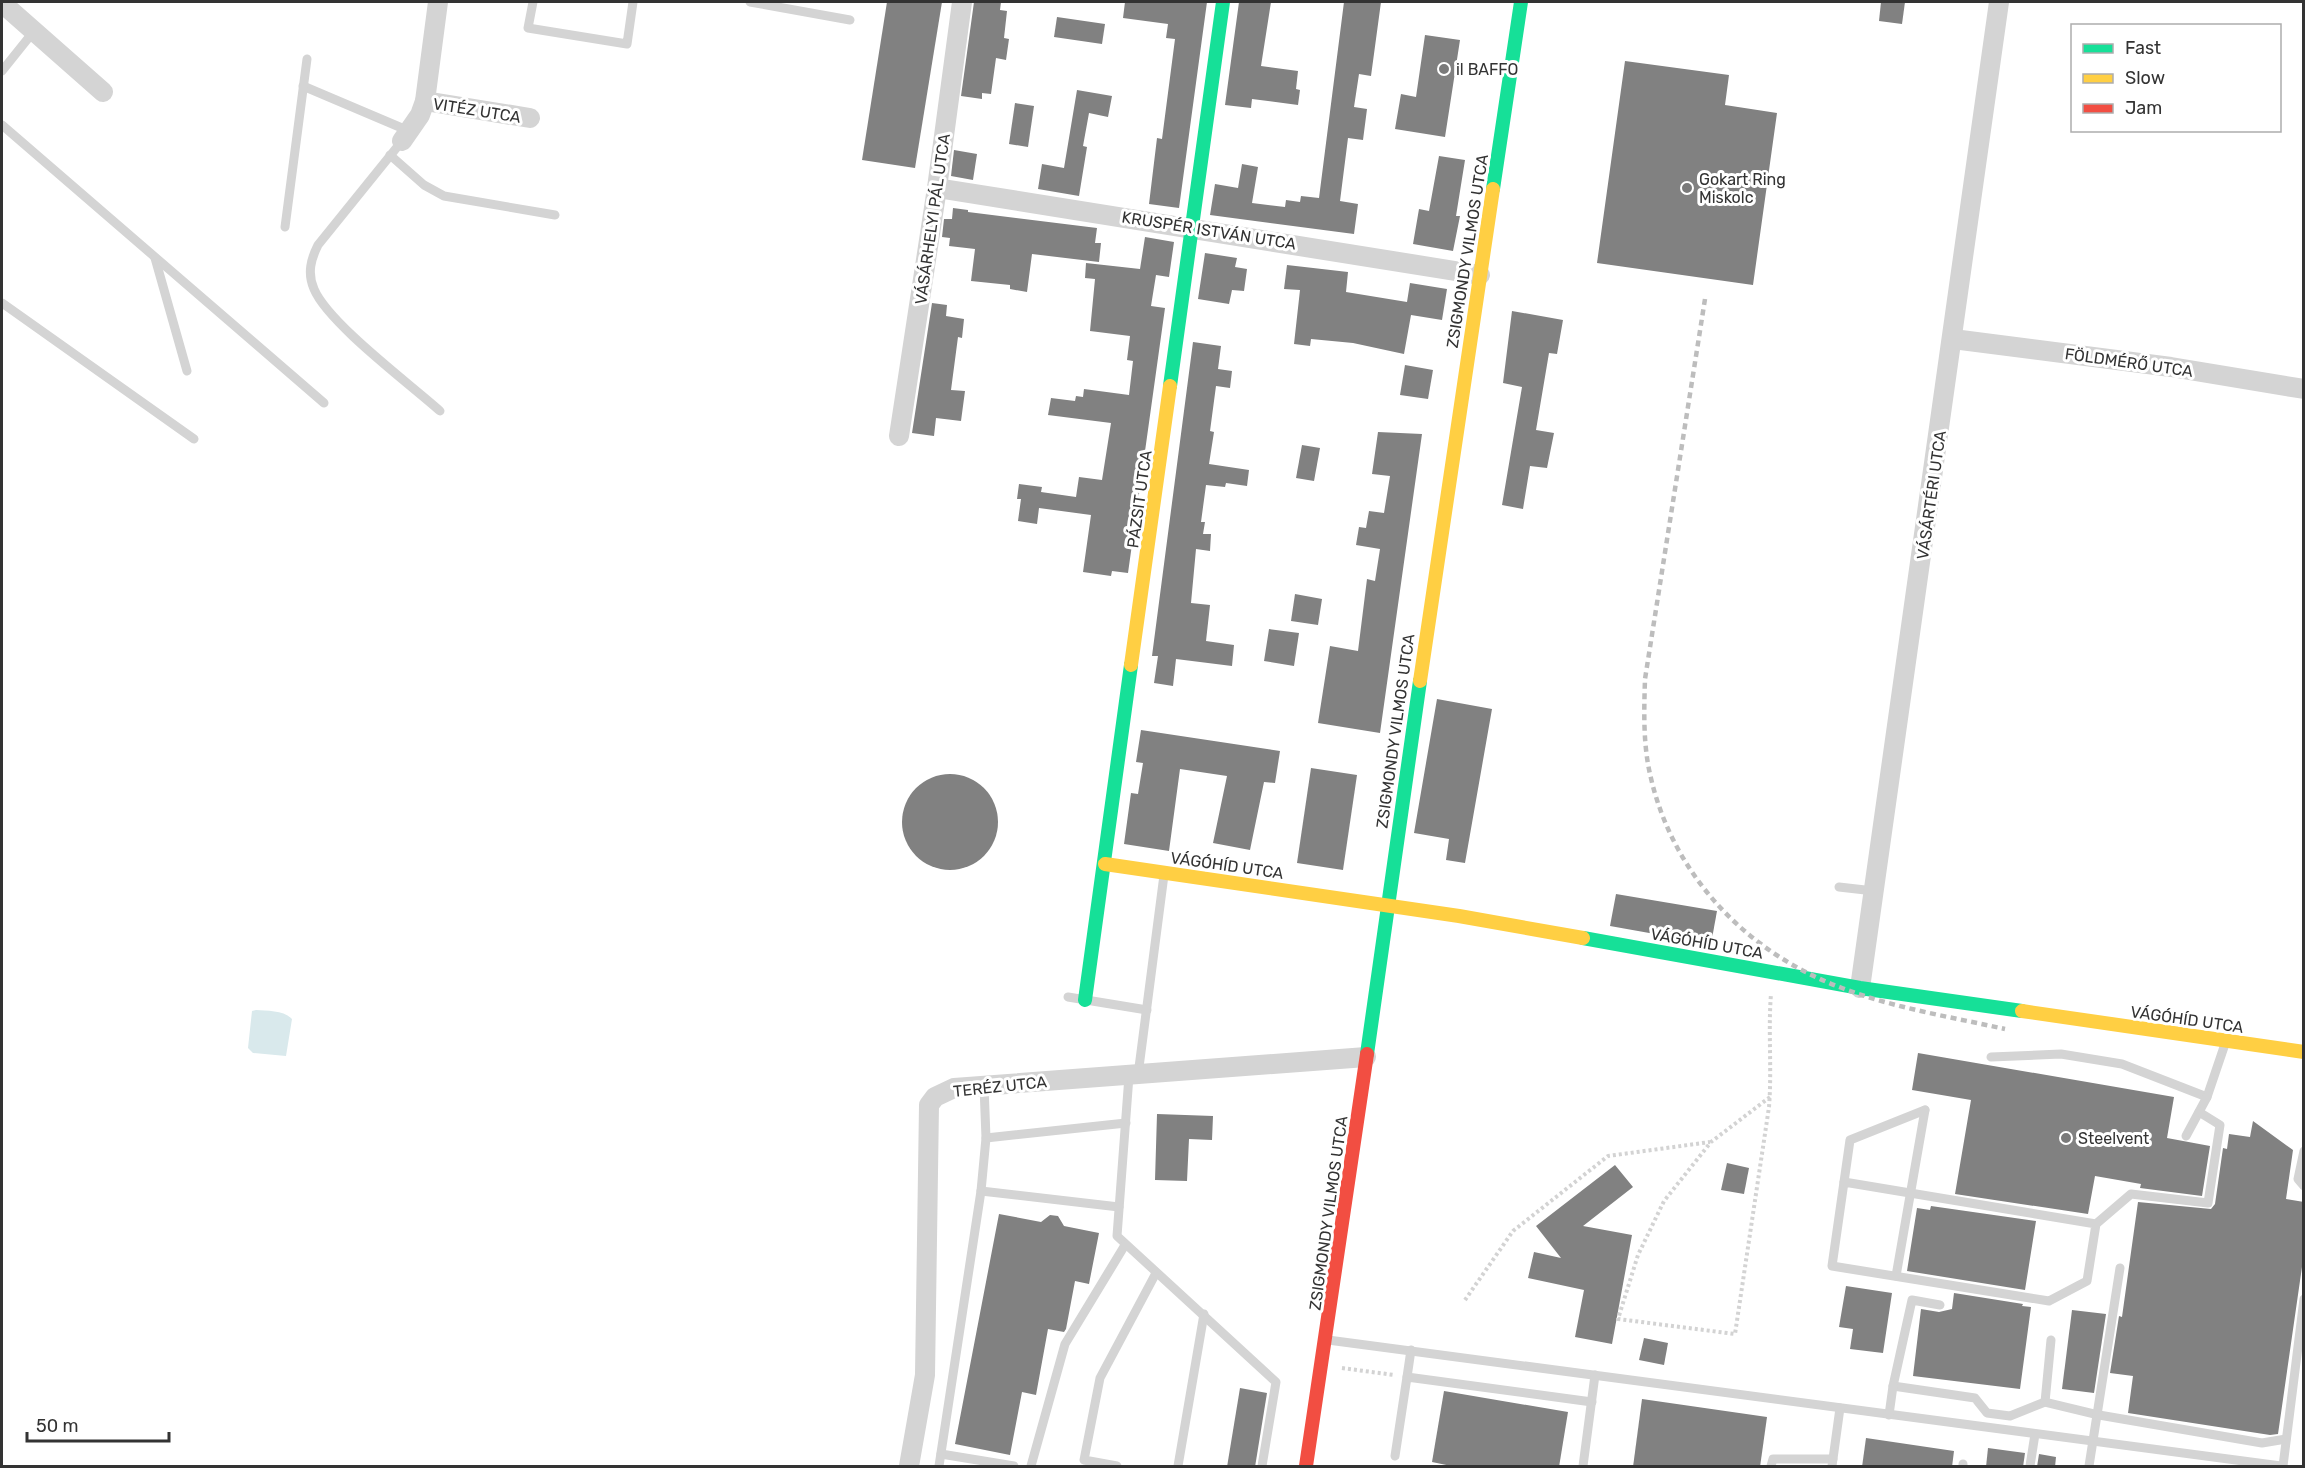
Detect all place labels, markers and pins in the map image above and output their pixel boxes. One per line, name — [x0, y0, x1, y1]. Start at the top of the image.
place label: il BAFFO — [1456, 60, 1518, 79]
marker: il BAFFO — [1437, 62, 1451, 76]
place label: Gokart Ring Miskolc — [1699, 170, 1786, 207]
marker: Gokart Ring Miskolc — [1680, 181, 1694, 195]
place label: Steelvent — [2078, 1129, 2149, 1148]
marker: Steelvent — [2059, 1131, 2073, 1145]

